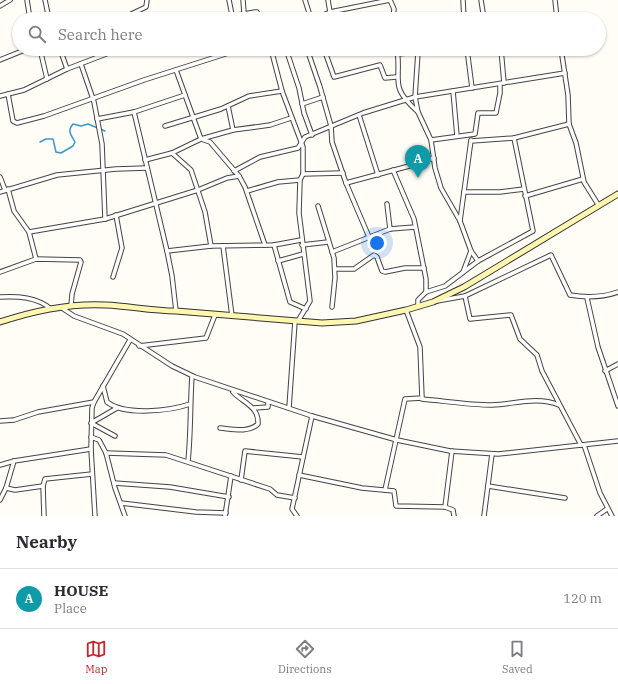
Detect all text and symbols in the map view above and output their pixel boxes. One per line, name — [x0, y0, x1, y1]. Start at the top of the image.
search box — [12, 12, 606, 56]
icon: search — [26, 23, 48, 45]
text: Search here — [58, 25, 143, 44]
pin: A — [405, 145, 431, 178]
your location — [367, 233, 387, 253]
text: Nearby — [16, 531, 77, 553]
text: HOUSE — [54, 581, 108, 600]
text: A — [24, 590, 34, 607]
text: 120 m — [563, 590, 602, 607]
text: Place — [54, 600, 87, 617]
tab: Map — [85, 638, 108, 676]
tab: Directions — [278, 638, 332, 676]
tab: Saved — [502, 638, 533, 676]

